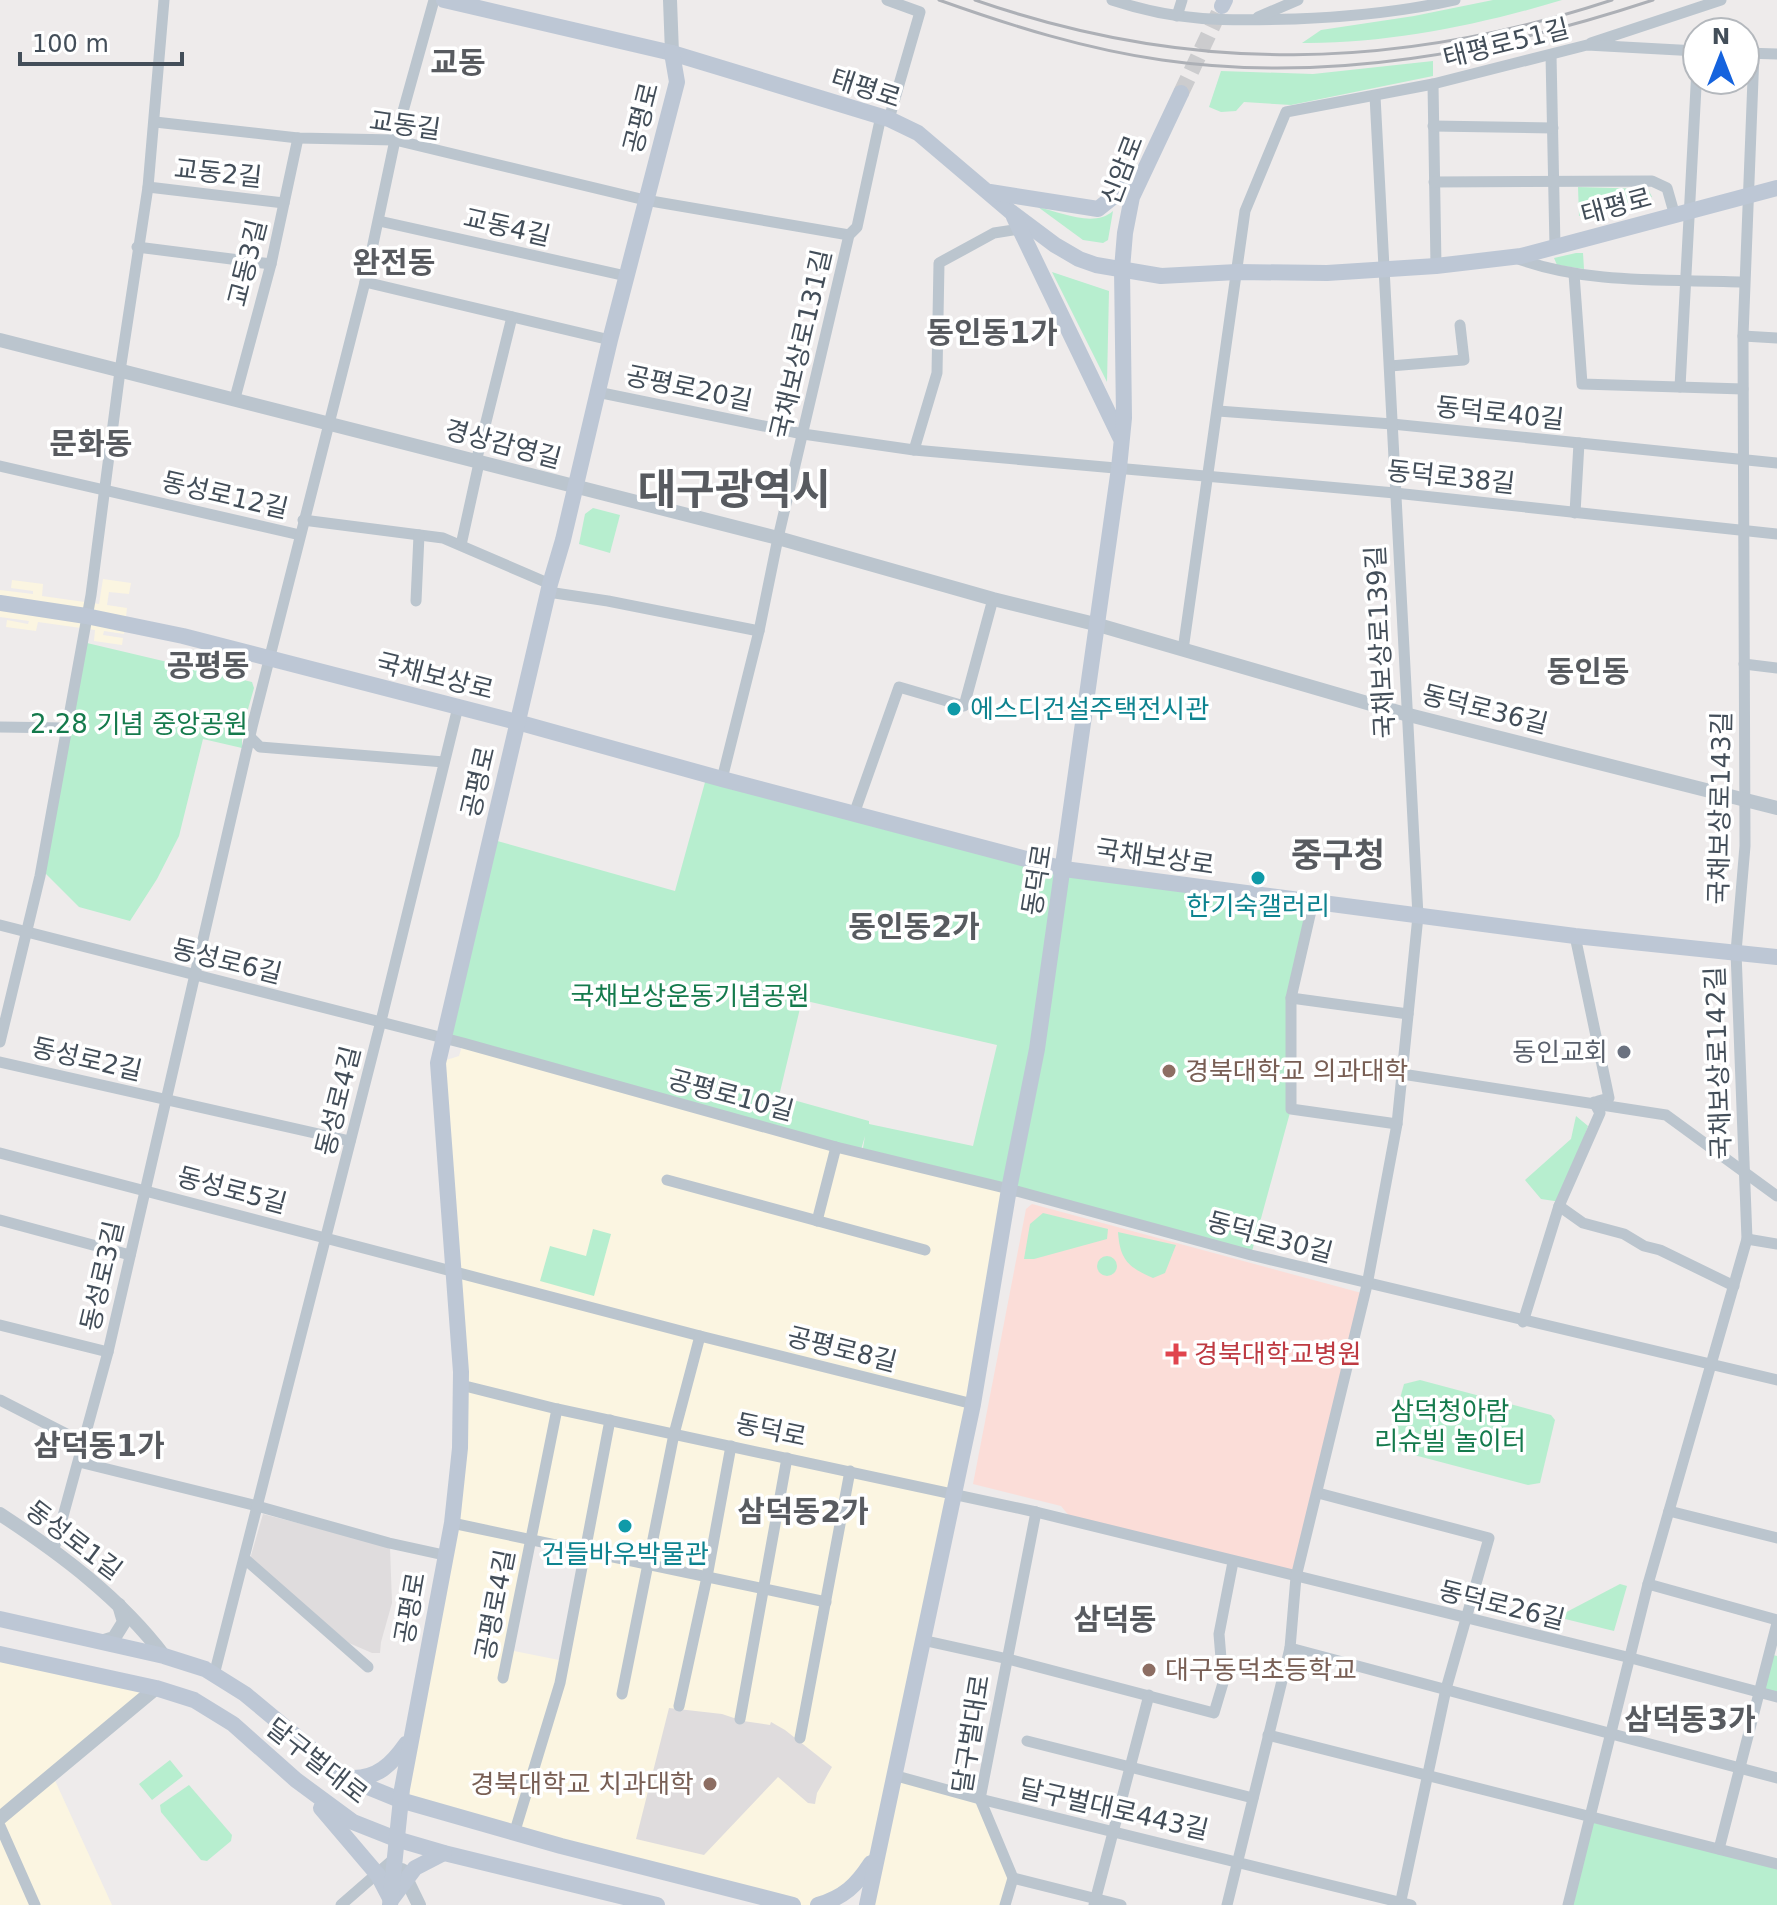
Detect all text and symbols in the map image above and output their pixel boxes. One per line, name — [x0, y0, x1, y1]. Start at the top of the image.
street label: 태평로51길 — [1440, 13, 1572, 73]
scale bar — [20, 16, 182, 66]
north arrow — [1681, 16, 1761, 96]
text: N — [1712, 24, 1730, 49]
text: 100 m — [32, 30, 109, 58]
district label: 교동 — [430, 45, 486, 80]
street label: 태평로 — [827, 63, 905, 113]
street label: 공평로 — [618, 80, 664, 156]
street label: 교동길 — [367, 105, 443, 145]
street label: 신암로 — [1095, 131, 1149, 209]
street label: 교동2길 — [173, 153, 263, 193]
street label: 태평로 — [1577, 182, 1655, 230]
street label: 교동4길 — [461, 202, 553, 252]
street label: 교동3길 — [222, 217, 272, 309]
district label: 완전동 — [353, 245, 435, 280]
street label: 국채보상로131길 — [765, 247, 837, 441]
district label: 동인동1가 — [926, 315, 1058, 350]
street label: 공평로20길 — [623, 360, 755, 416]
street label: 동덕로40길 — [1434, 391, 1566, 435]
street label: 경상감영길 — [441, 414, 565, 474]
district label: 문화동 — [50, 426, 132, 461]
street label: 동덕로38길 — [1385, 455, 1517, 499]
district label: 대구광역시 — [637, 465, 831, 514]
street label: 동성로12길 — [159, 466, 291, 524]
street label: 국채보상로139길 — [1360, 545, 1400, 739]
street label: 국채보상로 — [373, 647, 497, 705]
district label: 공평동 — [167, 648, 249, 683]
district label: 동인동 — [1547, 654, 1629, 689]
street label: 동덕로36길 — [1419, 679, 1551, 739]
place label: 에스디건설주택전시관 — [970, 694, 1209, 724]
marker: 에스디건설주택전시관 — [945, 700, 963, 718]
park label: 2.28 기념 중앙공원 — [30, 709, 248, 739]
street label: 국채보상로143길 — [1703, 711, 1737, 905]
street label: 공평로 — [455, 744, 501, 820]
street label: 국채보상로 — [1094, 834, 1216, 880]
district label: 중구청 — [1291, 835, 1385, 875]
street label: 동덕로 — [1017, 842, 1057, 918]
marker: 한기숙갤러리 — [1249, 869, 1267, 887]
place label: 한기숙갤러리 — [1186, 891, 1330, 921]
district label: 동인동2가 — [848, 909, 980, 944]
street label: 동성로6길 — [169, 933, 285, 989]
street label: 국채보상로142길 — [1700, 966, 1736, 1160]
park label: 국채보상운동기념공원 — [570, 981, 810, 1011]
street label: 동성로2길 — [29, 1032, 145, 1086]
place label: 동인교회 — [1512, 1037, 1608, 1067]
street label: 동성로4길 — [310, 1043, 366, 1159]
marker: 동인교회 — [1615, 1043, 1633, 1061]
place label: 경북대학교 의과대학 — [1185, 1056, 1409, 1086]
marker: 경북대학교 의과대학 — [1160, 1062, 1178, 1080]
street label: 공평로10길 — [665, 1064, 797, 1126]
street label: 동성로5길 — [174, 1161, 290, 1219]
street label: 동덕로30길 — [1204, 1206, 1336, 1268]
street label: 동성로3길 — [75, 1218, 129, 1334]
street label: 공평로8길 — [784, 1321, 900, 1377]
place label: 경북대학교병원 — [1194, 1339, 1361, 1369]
marker: 경북대학교병원 — [1165, 1343, 1187, 1365]
park label: 삼덕청아람 리슈빌 놀이터 — [1374, 1396, 1526, 1456]
street label: 동덕로 — [733, 1408, 809, 1452]
district label: 삼덕동1가 — [33, 1428, 165, 1463]
street label: 동성로1길 — [20, 1494, 128, 1586]
district label: 삼덕동2가 — [737, 1494, 869, 1529]
marker: 건들바우박물관 — [616, 1517, 634, 1535]
place label: 건들바우박물관 — [541, 1539, 709, 1569]
street label: 공평로4길 — [470, 1547, 520, 1663]
street label: 공평로 — [389, 1570, 431, 1646]
street label: 동덕로26길 — [1436, 1575, 1568, 1635]
district label: 삼덕동 — [1074, 1602, 1156, 1637]
place label: 대구동덕초등학교 — [1165, 1655, 1356, 1685]
marker: 대구동덕초등학교 — [1140, 1661, 1158, 1679]
street label: 달구벌대로 — [947, 1673, 995, 1795]
district label: 삼덕동3가 — [1624, 1702, 1756, 1737]
street label: 달구벌대로 — [261, 1712, 373, 1810]
place label: 경북대학교 치과대학 — [470, 1769, 694, 1799]
street label: 달구벌대로443길 — [1017, 1773, 1211, 1845]
marker: 경북대학교 치과대학 — [701, 1775, 719, 1793]

